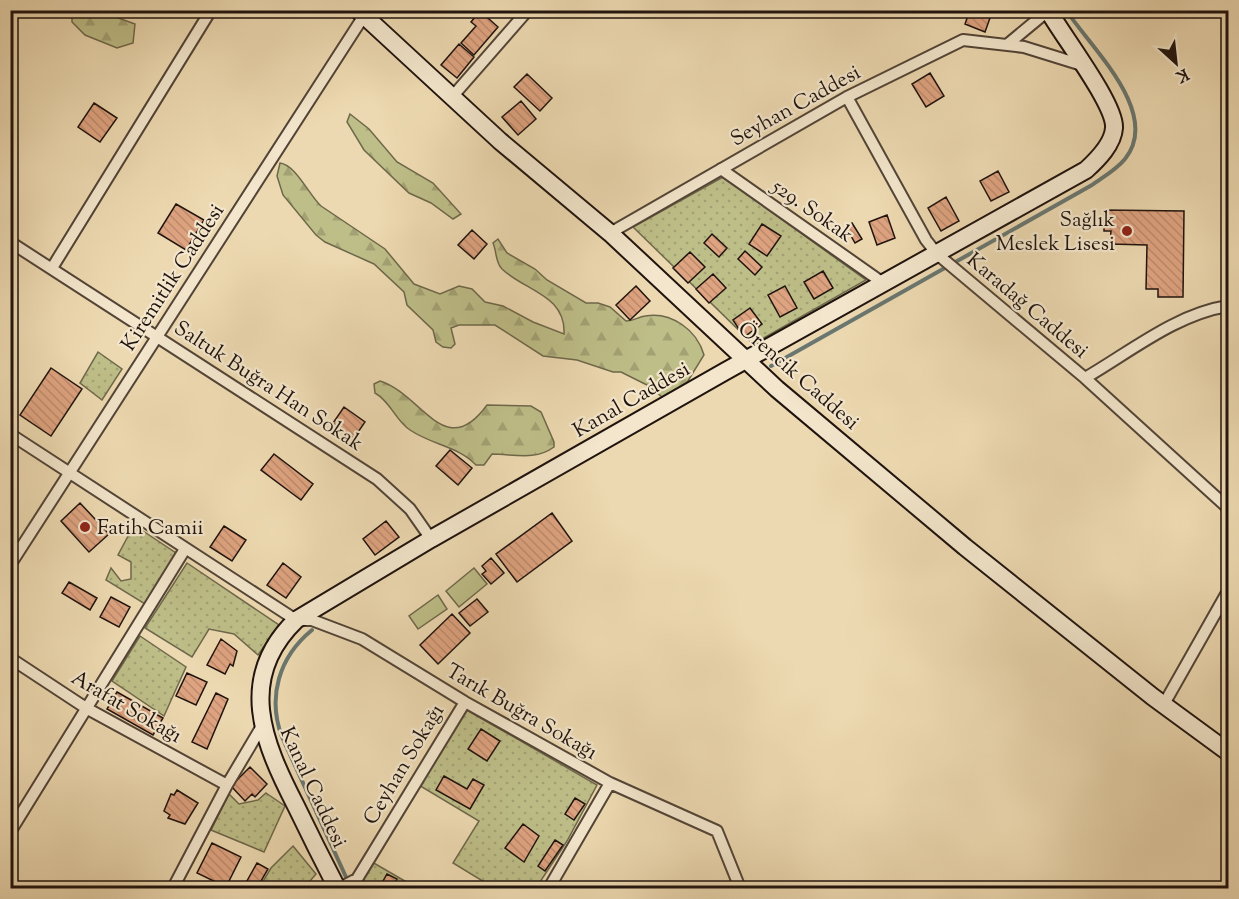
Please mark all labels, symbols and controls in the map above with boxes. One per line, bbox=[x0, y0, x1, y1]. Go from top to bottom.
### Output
north arrow bbox=[1146, 33, 1206, 93]
street label: Seyhan Caddesi bbox=[725, 59, 866, 155]
text: K bbox=[1171, 61, 1192, 87]
street label: 529. Sokak bbox=[764, 172, 859, 251]
street label: Kiremitlik Caddesi bbox=[115, 199, 233, 358]
place label: Sağlık Meslek Lisesi bbox=[996, 206, 1116, 260]
marker: Sağlık Meslek Lisesi bbox=[1120, 224, 1134, 238]
street label: Karadağ Caddesi bbox=[959, 246, 1094, 367]
street label: Saltuk Buğra Han Sokak bbox=[167, 314, 369, 460]
street label: Örencik Caddesi bbox=[730, 315, 865, 438]
street label: Kanal Caddesi bbox=[568, 355, 696, 446]
place label: Fatih Camii bbox=[97, 514, 203, 544]
marker: Fatih Camii bbox=[78, 520, 92, 534]
street label: Tarık Buğra Sokağı bbox=[440, 657, 602, 768]
street label: Arafat Sokağı bbox=[65, 664, 187, 752]
street label: Ceyhan Sokağı bbox=[357, 699, 453, 831]
street label: Kanal Caddesi bbox=[271, 722, 353, 853]

